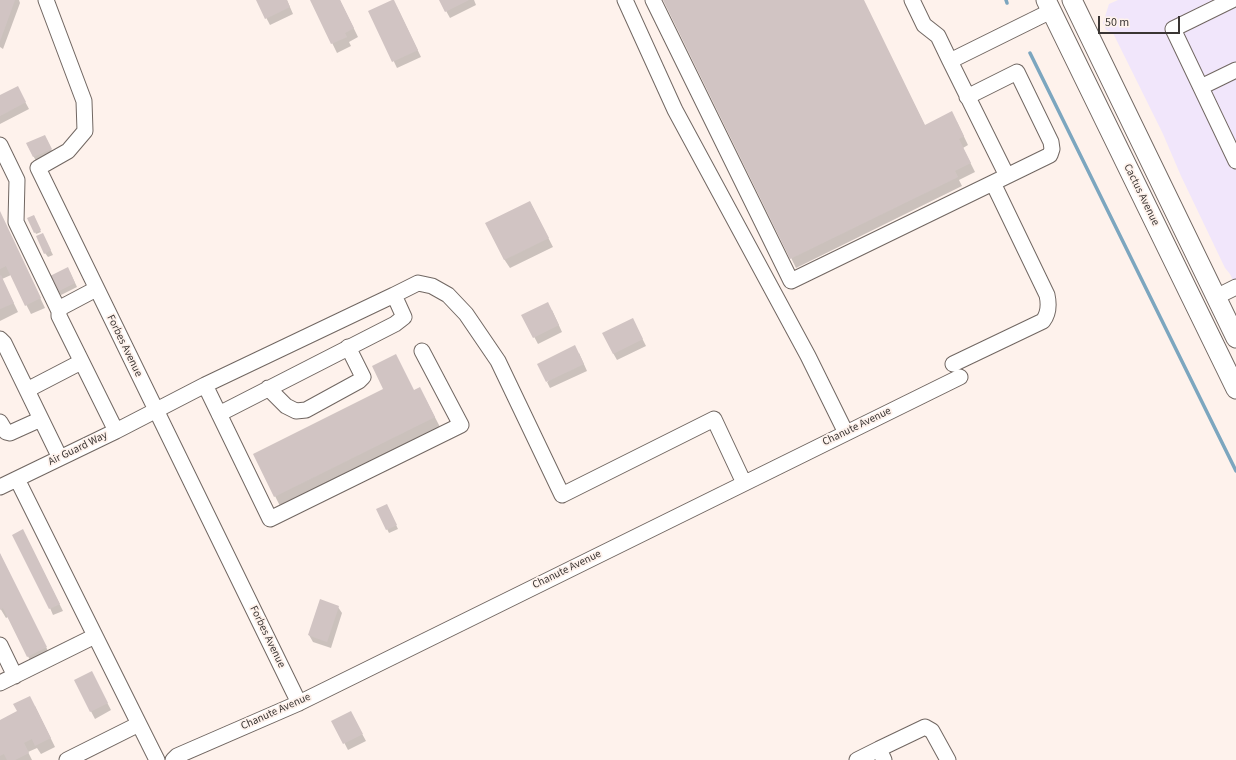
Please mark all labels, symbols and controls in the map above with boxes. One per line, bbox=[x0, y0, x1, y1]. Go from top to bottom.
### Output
scale bar bbox=[1100, 8, 1182, 34]
text: 50 m bbox=[1105, 14, 1129, 31]
street label: Cactus Avenue bbox=[1120, 162, 1162, 228]
street label: Forbes Avenue bbox=[103, 313, 145, 379]
street label: Chanute Avenue bbox=[820, 405, 894, 449]
street label: Air Guard Way bbox=[46, 429, 110, 469]
street label: Chanute Avenue bbox=[530, 548, 604, 592]
street label: Forbes Avenue bbox=[246, 604, 288, 670]
street label: Chanute Avenue bbox=[239, 691, 313, 733]

